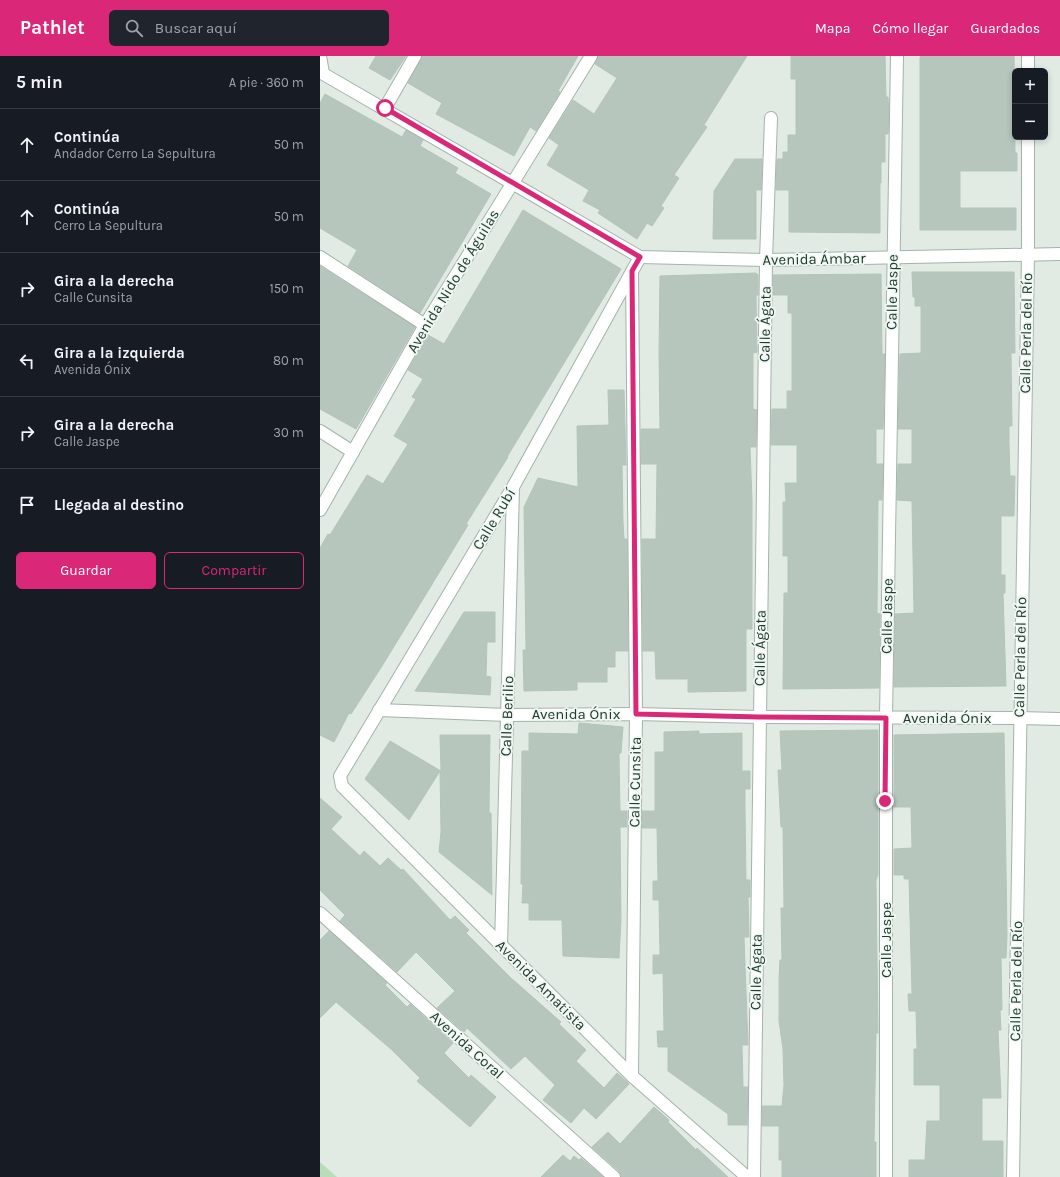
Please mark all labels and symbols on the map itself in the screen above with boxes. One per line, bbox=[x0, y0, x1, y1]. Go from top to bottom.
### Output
route start bbox=[376, 99, 394, 117]
street label: Avenida Nido de Águilas bbox=[403, 206, 503, 356]
street label: Avenida Ámbar bbox=[762, 249, 866, 269]
street label: Calle Jaspe bbox=[882, 254, 902, 330]
street label: Calle Perla del Río bbox=[1016, 272, 1036, 394]
street label: Calle Ágata bbox=[755, 286, 775, 362]
street label: Calle Rubí bbox=[469, 484, 520, 553]
street label: Calle Jaspe bbox=[877, 578, 897, 654]
street label: Calle Perla del Río bbox=[1010, 596, 1030, 718]
street label: Calle Ágata bbox=[750, 610, 770, 686]
street label: Calle Berilio bbox=[497, 675, 517, 757]
street label: Avenida Ónix bbox=[532, 705, 621, 723]
street label: Avenida Ónix bbox=[903, 709, 992, 727]
street label: Calle Cunsita bbox=[625, 736, 645, 828]
route end bbox=[876, 792, 894, 810]
street label: Calle Jaspe bbox=[877, 902, 895, 978]
street label: Calle Perla del Río bbox=[1006, 920, 1026, 1042]
street label: Calle Ágata bbox=[746, 934, 766, 1010]
street label: Avenida Amatista bbox=[492, 936, 590, 1034]
street label: Avenida Coral bbox=[426, 1007, 508, 1083]

